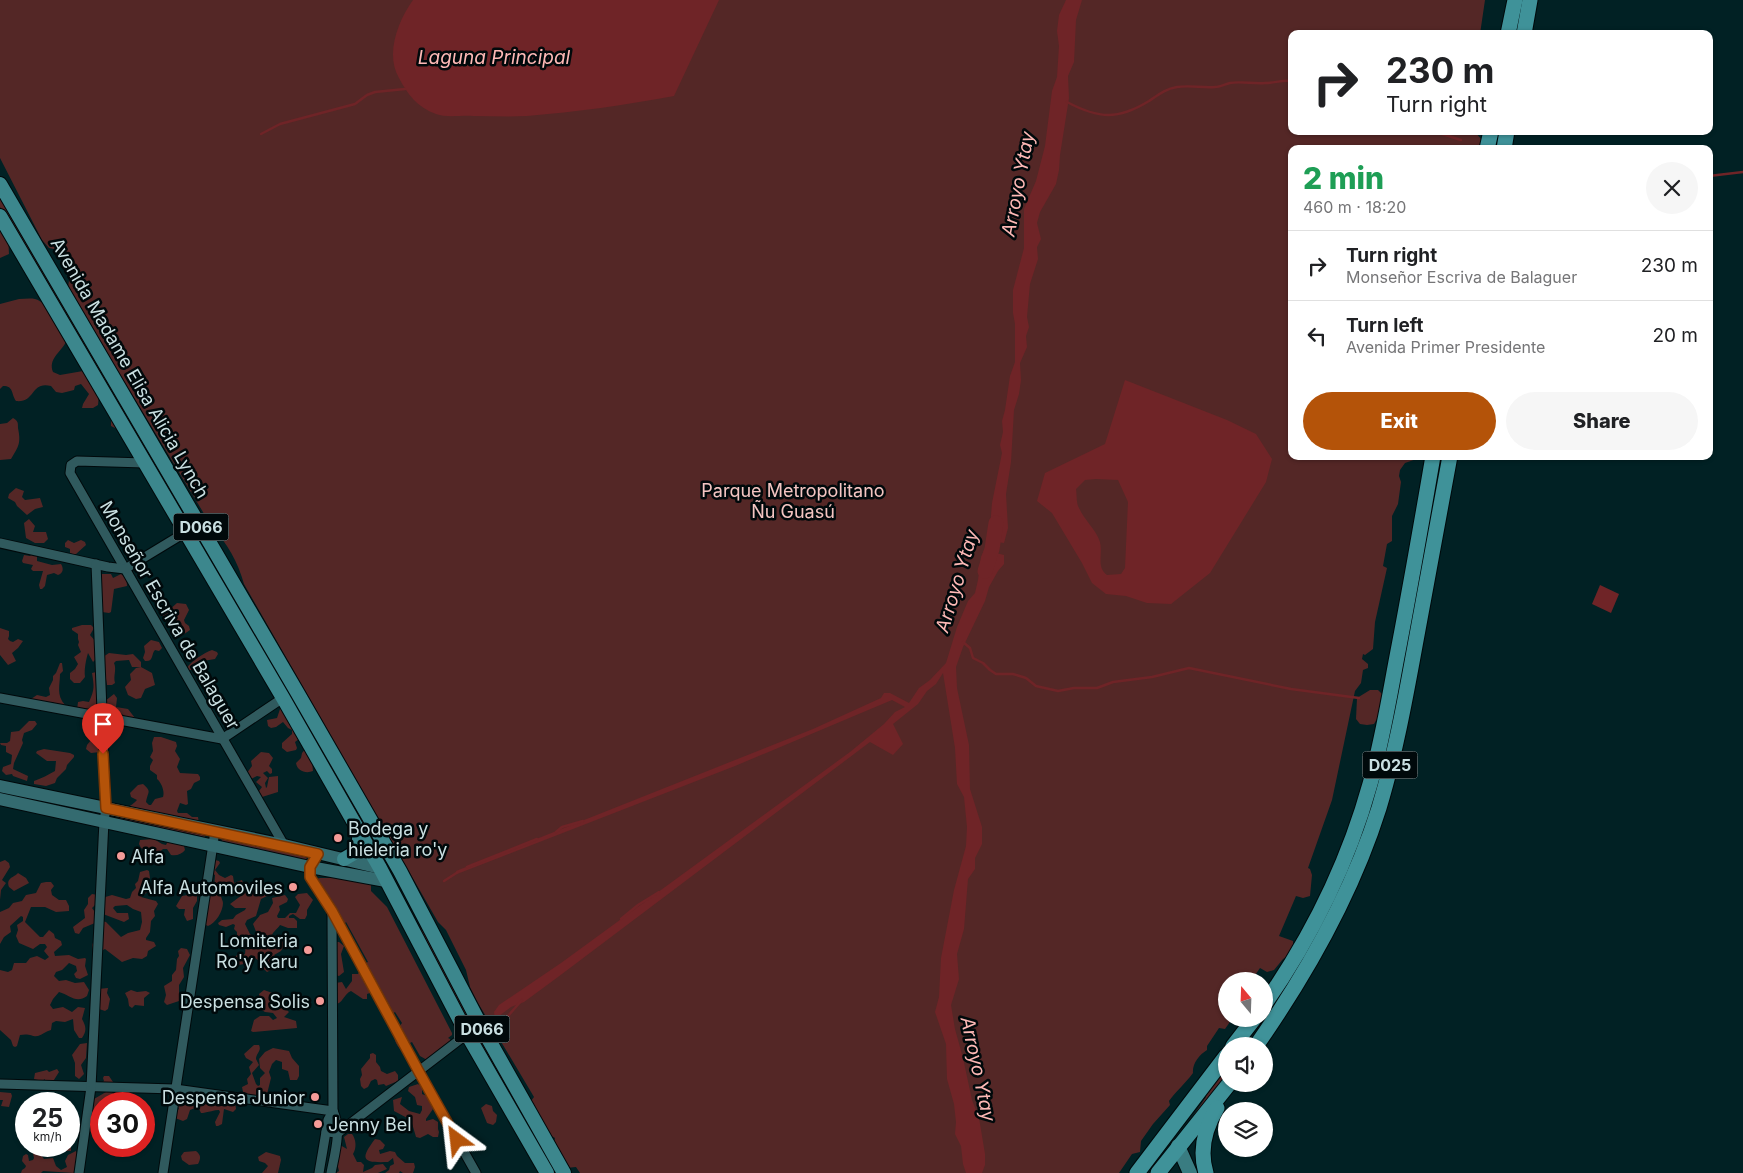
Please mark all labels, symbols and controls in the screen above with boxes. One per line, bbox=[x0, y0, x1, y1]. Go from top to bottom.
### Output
water label: Laguna Principal bbox=[418, 46, 571, 69]
text: 230 m bbox=[1386, 49, 1494, 91]
icon: right bbox=[1303, 50, 1368, 115]
text: Turn right bbox=[1386, 91, 1487, 117]
water label: Arroyo Ytay bbox=[996, 128, 1040, 239]
text: 2 min bbox=[1303, 160, 1384, 196]
button: close bbox=[1646, 162, 1698, 214]
text: 460 m · 18:20 bbox=[1303, 197, 1406, 217]
street label: Avenida Madame Elisa Alicia Lynch bbox=[47, 234, 213, 502]
text: Turn right bbox=[1346, 244, 1437, 267]
icon: right bbox=[1303, 252, 1331, 280]
text: 230 m bbox=[1641, 254, 1698, 277]
text: Monseñor Escriva de Balaguer bbox=[1346, 267, 1577, 287]
text: Turn left bbox=[1346, 314, 1424, 337]
icon: left bbox=[1303, 322, 1331, 350]
text: 20 m bbox=[1652, 324, 1698, 347]
text: Avenida Primer Presidente bbox=[1346, 337, 1545, 357]
button: Exit bbox=[1303, 392, 1496, 450]
button: Share bbox=[1506, 392, 1698, 450]
park label: Parque Metropolitano Ñu Guasú bbox=[701, 480, 885, 522]
street label: Monseñor Escriva de Balaguer bbox=[96, 497, 244, 733]
road number: D066 bbox=[174, 514, 228, 540]
water label: Arroyo Ytay bbox=[930, 525, 984, 636]
pin bbox=[82, 703, 124, 754]
icon: arrive bbox=[89, 710, 117, 738]
road number: D025 bbox=[1362, 752, 1418, 778]
place label: Bodega y hieleria ro'y bbox=[348, 818, 447, 860]
marker: Bodega y hieleria ro'y bbox=[332, 832, 344, 844]
place label: Alfa bbox=[131, 846, 164, 867]
marker: Alfa bbox=[115, 850, 127, 862]
place label: Alfa Automoviles bbox=[140, 877, 283, 898]
marker: Alfa Automoviles bbox=[287, 881, 299, 893]
place label: Lomiteria Ro'y Karu bbox=[216, 930, 298, 972]
marker: Lomiteria Ro'y Karu bbox=[302, 944, 314, 956]
north arrow bbox=[1218, 972, 1272, 1028]
map controls bbox=[1218, 972, 1273, 1157]
place label: Despensa Solis bbox=[180, 991, 310, 1012]
marker: Despensa Solis bbox=[314, 995, 326, 1007]
water label: Arroyo Ytay bbox=[955, 1014, 1001, 1125]
road number: D066 bbox=[454, 1016, 510, 1042]
button: sound bbox=[1218, 1037, 1273, 1092]
place label: Despensa Junior bbox=[162, 1087, 305, 1108]
marker: Despensa Junior bbox=[309, 1091, 321, 1103]
speed limit sign: 30 bbox=[90, 1092, 155, 1157]
button: layers bbox=[1218, 1102, 1273, 1157]
text: 25 bbox=[32, 1103, 63, 1133]
position arrow bbox=[430, 1113, 482, 1165]
place label: Jenny Bel bbox=[328, 1114, 412, 1135]
marker: Jenny Bel bbox=[312, 1118, 324, 1130]
text: km/h bbox=[33, 1129, 62, 1144]

